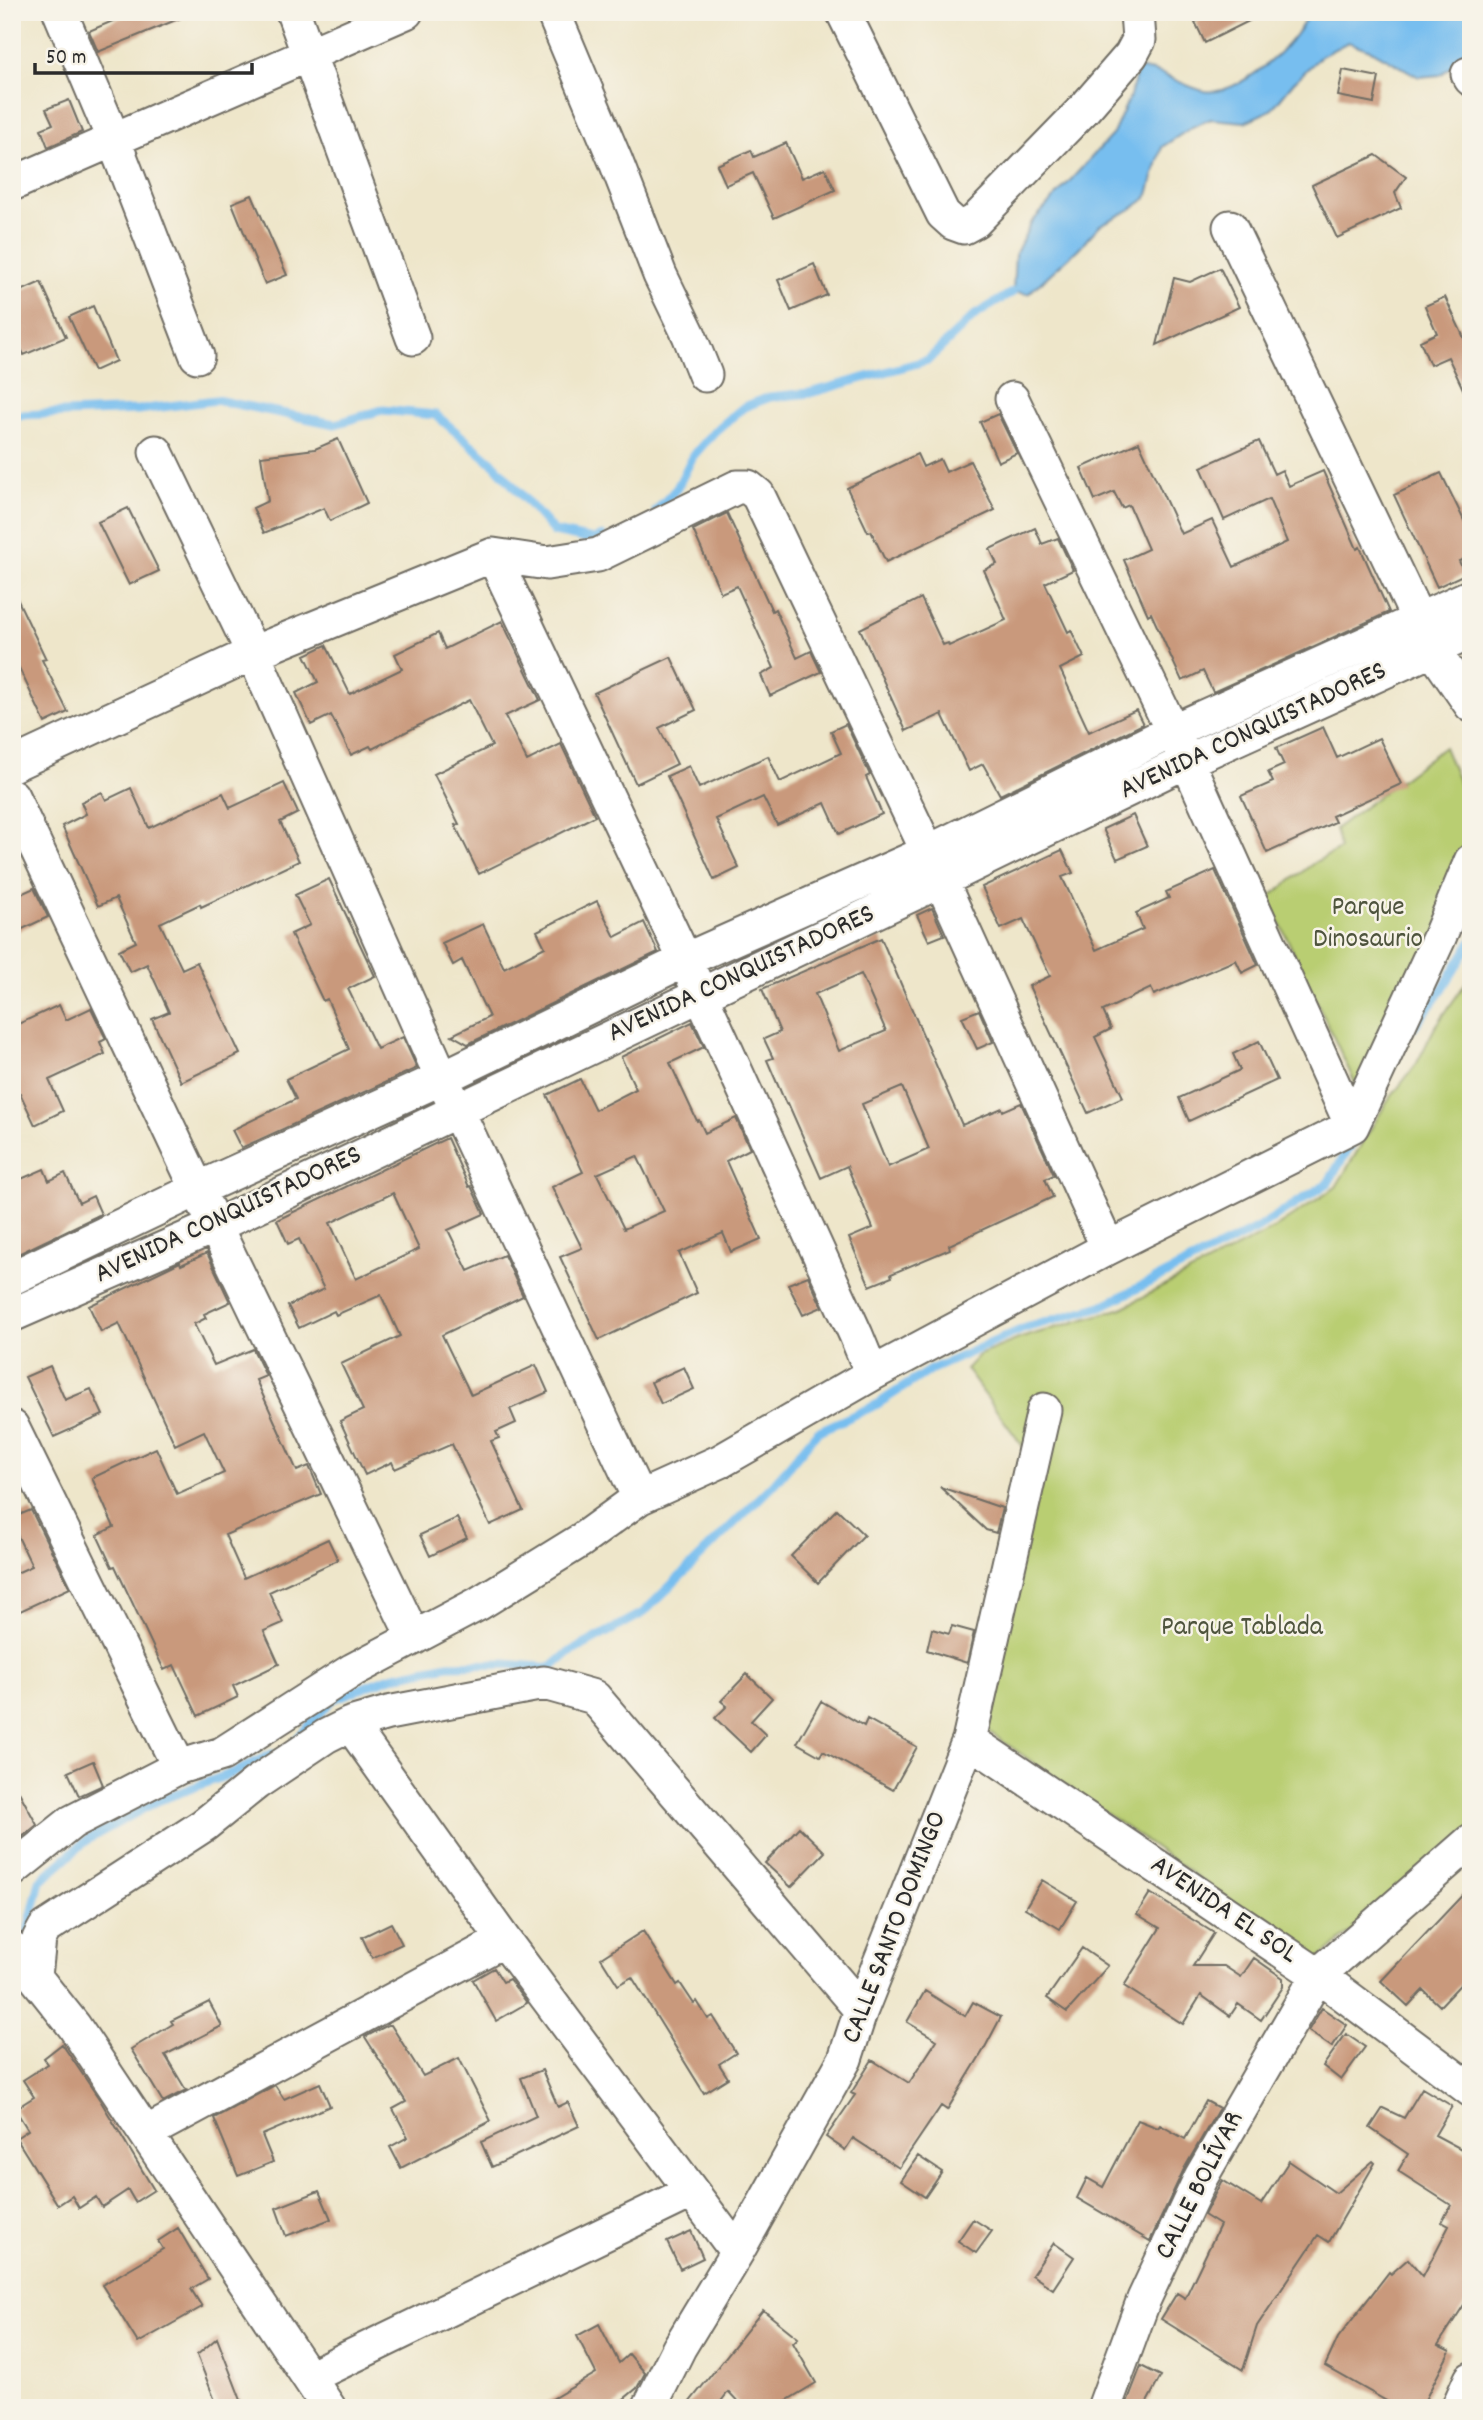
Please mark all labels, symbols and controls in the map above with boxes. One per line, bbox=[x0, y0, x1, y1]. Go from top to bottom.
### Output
scale bar bbox=[35, 32, 252, 76]
text: 50 m bbox=[46, 44, 86, 74]
street label: AVENIDA CONQUISTADORES bbox=[1114, 653, 1394, 811]
park label: Parque Dinosaurio bbox=[1313, 889, 1423, 961]
street label: AVENIDA CONQUISTADORES bbox=[602, 896, 882, 1054]
street label: AVENIDA CONQUISTADORES bbox=[89, 1137, 369, 1295]
park label: Parque Tablada bbox=[1161, 1609, 1324, 1649]
street label: CALLE SANTO DOMINGO bbox=[833, 1806, 959, 2050]
street label: AVENIDA EL SOL bbox=[1141, 1847, 1305, 1975]
street label: CALLE BOLÍVAR bbox=[1146, 2105, 1256, 2267]

